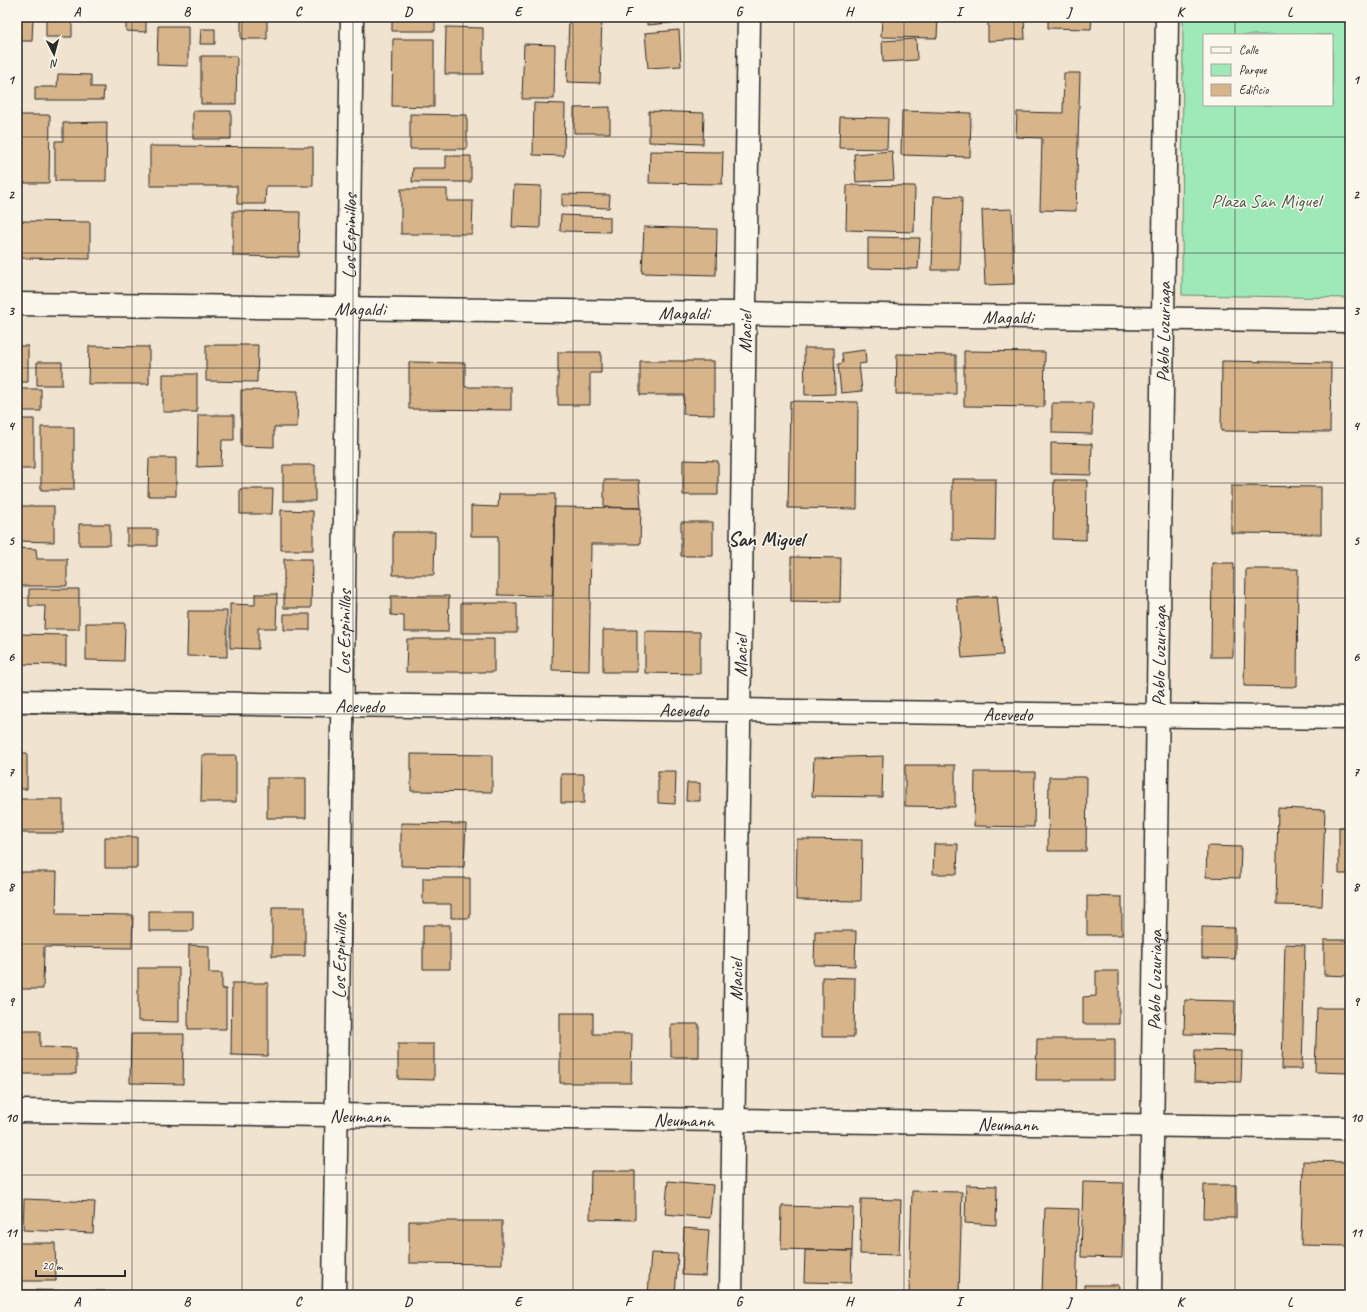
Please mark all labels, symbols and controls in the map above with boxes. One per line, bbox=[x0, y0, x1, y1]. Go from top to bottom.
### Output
text: A bbox=[74, 4, 82, 20]
text: B bbox=[184, 4, 192, 20]
text: C bbox=[295, 4, 303, 20]
text: D bbox=[404, 4, 413, 20]
text: E bbox=[515, 4, 524, 20]
text: F bbox=[625, 4, 634, 20]
text: G bbox=[736, 4, 744, 20]
text: H bbox=[845, 4, 855, 20]
text: I bbox=[956, 4, 965, 20]
text: J bbox=[1066, 4, 1073, 20]
text: K bbox=[1177, 4, 1187, 20]
text: L bbox=[1287, 4, 1294, 20]
north arrow bbox=[34, 34, 74, 74]
legend bbox=[1203, 34, 1333, 106]
text: Calle bbox=[1239, 42, 1259, 58]
text: N bbox=[49, 57, 59, 71]
text: Parque bbox=[1239, 62, 1268, 78]
text: 1 bbox=[8, 72, 16, 88]
text: 1 bbox=[1353, 72, 1361, 88]
text: Edificio bbox=[1239, 82, 1269, 98]
text: 2 bbox=[8, 187, 15, 203]
text: 2 bbox=[1353, 187, 1360, 203]
park label: Plaza San Miguel bbox=[1211, 189, 1324, 213]
street label: Los Espinillos bbox=[337, 191, 363, 279]
street label: Pablo Luzuriaga bbox=[1151, 280, 1176, 383]
street label: Magaldi bbox=[334, 297, 388, 322]
street label: Magaldi bbox=[658, 301, 712, 326]
text: 3 bbox=[8, 303, 15, 319]
text: 3 bbox=[1353, 303, 1360, 319]
street label: Magaldi bbox=[982, 305, 1036, 330]
street label: Maciel bbox=[733, 307, 758, 353]
text: 4 bbox=[8, 418, 16, 434]
text: 4 bbox=[1353, 418, 1361, 434]
district label: San Miguel bbox=[728, 527, 807, 552]
text: 5 bbox=[8, 533, 15, 549]
text: 5 bbox=[1353, 533, 1360, 549]
street label: Los Espinillos bbox=[332, 587, 357, 675]
street label: Pablo Luzuriaga bbox=[1147, 604, 1172, 707]
street label: Maciel bbox=[729, 631, 753, 677]
text: 6 bbox=[8, 649, 15, 665]
text: 6 bbox=[1353, 649, 1360, 665]
street label: Acevedo bbox=[335, 694, 386, 719]
street label: Acevedo bbox=[659, 698, 710, 723]
street label: Acevedo bbox=[983, 702, 1034, 727]
text: 7 bbox=[8, 764, 15, 780]
text: 7 bbox=[1353, 764, 1360, 780]
text: 8 bbox=[8, 879, 16, 895]
text: 8 bbox=[1353, 879, 1361, 895]
street label: Los Espinillos bbox=[327, 911, 352, 999]
street label: Pablo Luzuriaga bbox=[1143, 928, 1168, 1031]
street label: Maciel bbox=[724, 955, 749, 1001]
text: 9 bbox=[8, 994, 15, 1010]
text: 9 bbox=[1353, 994, 1360, 1010]
street label: Neumann bbox=[330, 1104, 392, 1129]
street label: Neumann bbox=[654, 1108, 716, 1133]
text: 10 bbox=[5, 1110, 18, 1126]
text: 10 bbox=[1350, 1110, 1363, 1126]
street label: Neumann bbox=[978, 1112, 1040, 1137]
text: 11 bbox=[5, 1225, 19, 1241]
text: 11 bbox=[1350, 1225, 1364, 1241]
scale bar bbox=[36, 1252, 125, 1278]
text: 20 m bbox=[42, 1258, 64, 1274]
text: A bbox=[74, 1294, 82, 1310]
text: B bbox=[184, 1294, 192, 1310]
text: C bbox=[295, 1294, 303, 1310]
text: D bbox=[404, 1294, 413, 1310]
text: E bbox=[515, 1294, 524, 1310]
text: F bbox=[625, 1294, 634, 1310]
text: G bbox=[736, 1294, 744, 1310]
text: H bbox=[845, 1294, 855, 1310]
text: I bbox=[956, 1294, 965, 1310]
text: J bbox=[1066, 1294, 1073, 1310]
text: K bbox=[1177, 1294, 1187, 1310]
text: L bbox=[1287, 1294, 1294, 1310]

